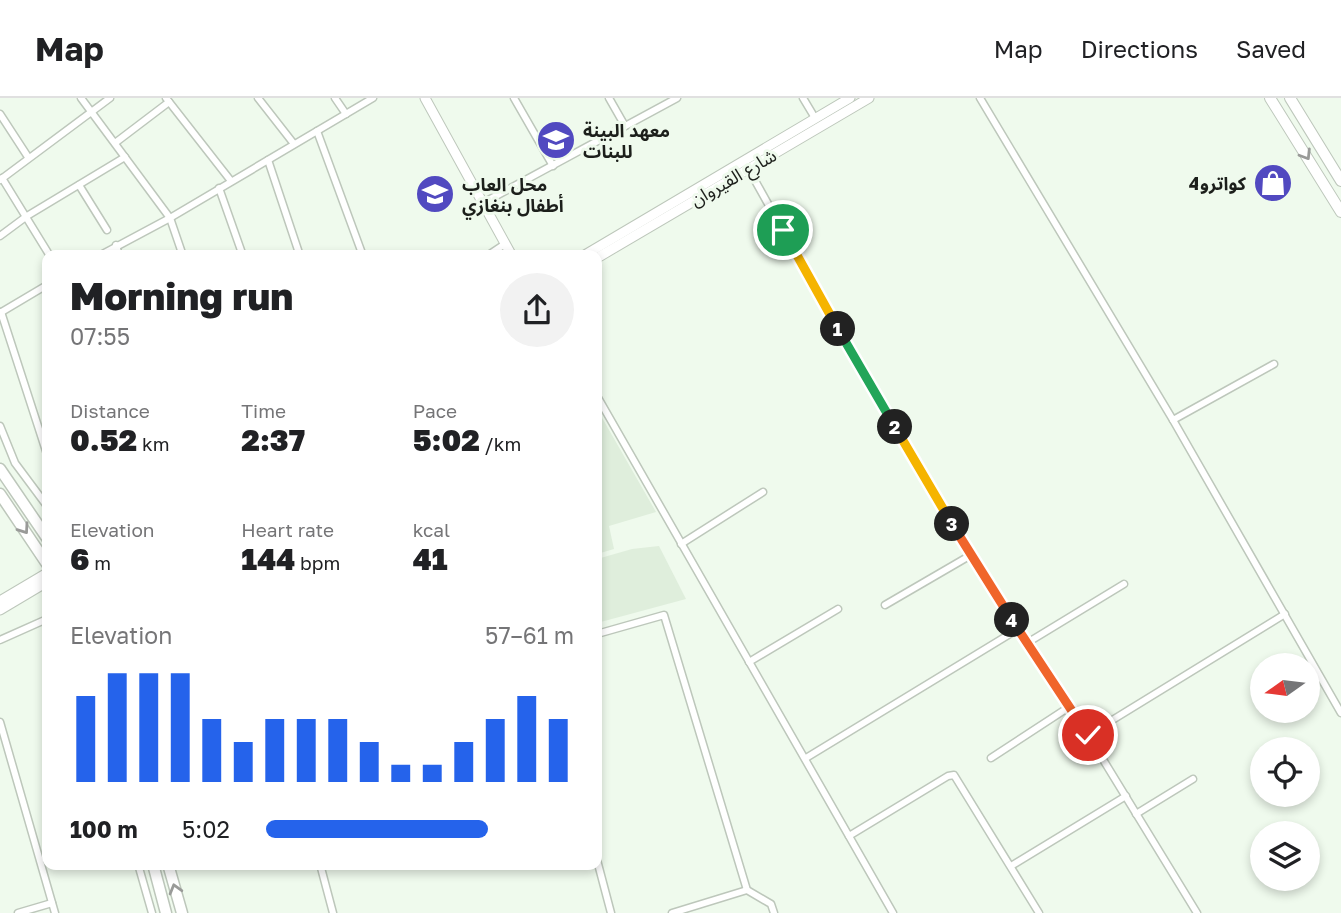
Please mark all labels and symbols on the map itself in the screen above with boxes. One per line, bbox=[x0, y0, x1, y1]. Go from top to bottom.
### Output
school or university icon: معهد البينة للبنات bbox=[535, 119, 577, 161]
place label: معهد البينة للبنات bbox=[583, 119, 670, 162]
street label: شارع القيروان bbox=[686, 143, 782, 214]
one-way arrow bbox=[1298, 147, 1311, 160]
shop icon: كواترو4 bbox=[1252, 162, 1294, 204]
place label: كواترو4 bbox=[1189, 172, 1247, 195]
school or university icon: محل العاب أطفال بنغازي bbox=[414, 173, 456, 215]
place label: محل العاب أطفال بنغازي bbox=[462, 173, 564, 220]
pin bbox=[753, 200, 813, 260]
pin: 1 bbox=[820, 312, 856, 346]
pin: 2 bbox=[878, 410, 912, 444]
pin: 3 bbox=[934, 506, 970, 542]
one-way arrow bbox=[16, 521, 28, 534]
pin: 4 bbox=[995, 602, 1030, 638]
north arrow bbox=[1250, 653, 1320, 723]
pin bbox=[1058, 705, 1118, 765]
one-way arrow bbox=[169, 883, 183, 895]

